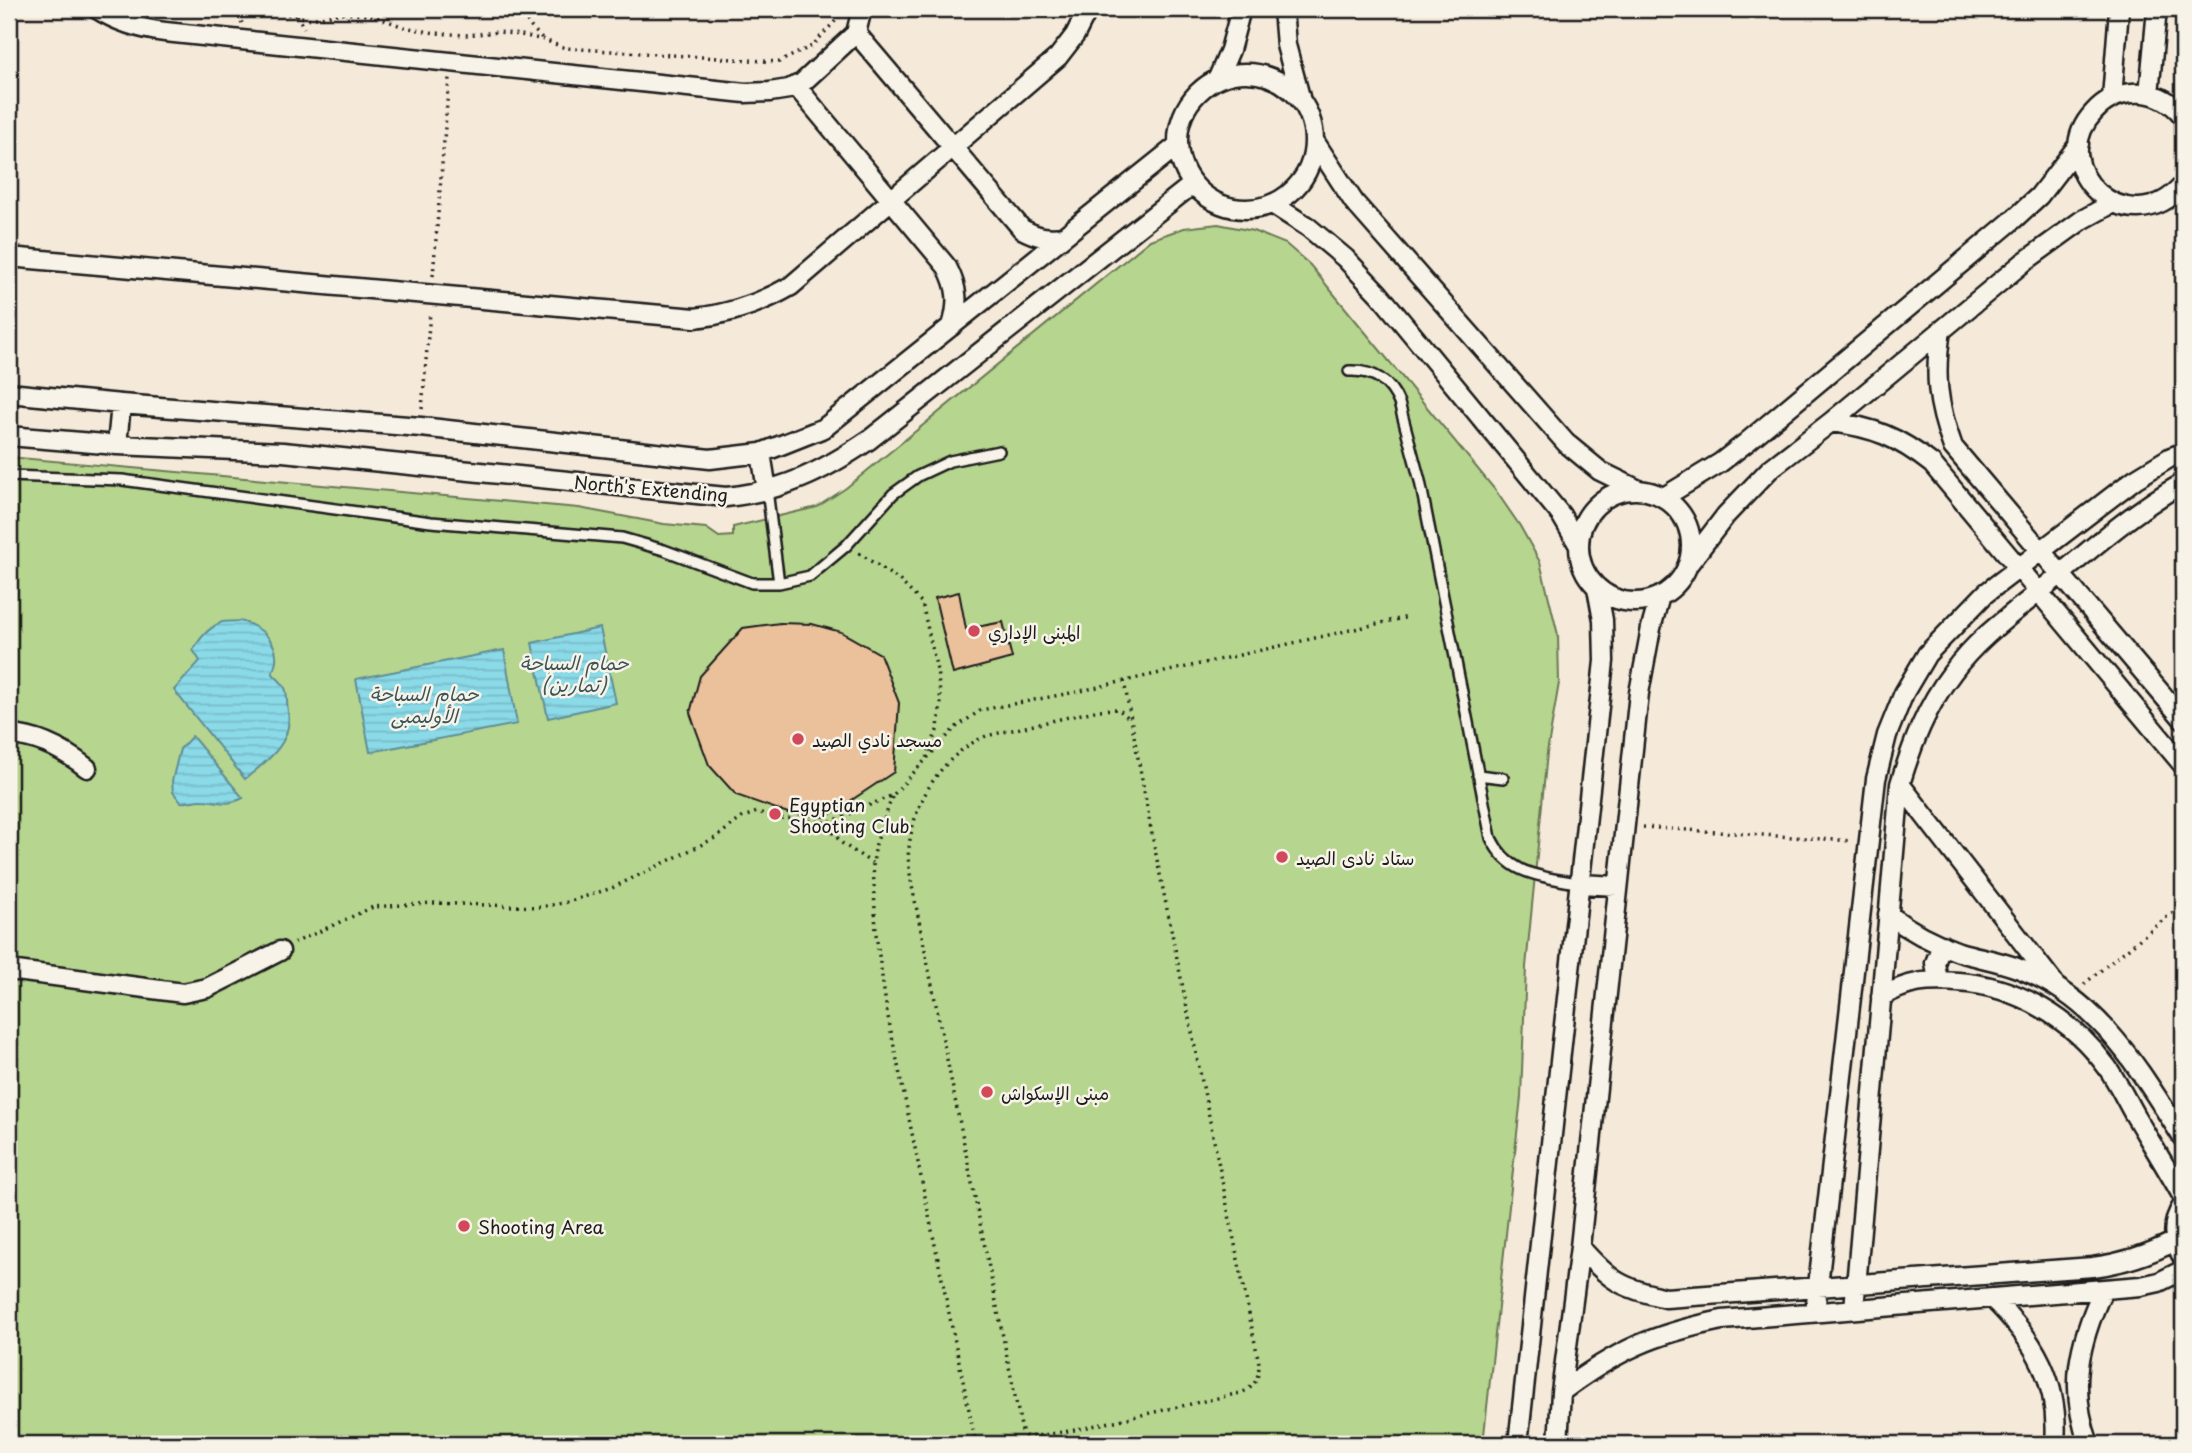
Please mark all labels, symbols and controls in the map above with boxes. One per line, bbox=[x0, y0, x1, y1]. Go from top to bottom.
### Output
street label: North's Extending bbox=[573, 468, 729, 508]
place label: المبنى الإداري bbox=[988, 618, 1080, 646]
marker: المبنى الإداري bbox=[966, 623, 982, 639]
water label: حمام السباحة (تمارين) bbox=[520, 648, 630, 698]
water label: حمام السباحة الأوليمبى bbox=[370, 679, 480, 729]
place label: مسجد نادي الصيد bbox=[812, 726, 942, 754]
marker: مسجد نادي الصيد bbox=[790, 731, 806, 747]
place label: Egyptian Shooting Club bbox=[789, 791, 910, 839]
marker: Egyptian Shooting Club bbox=[767, 806, 783, 822]
place label: ستاد نادى الصيد bbox=[1296, 844, 1414, 871]
marker: ستاد نادى الصيد bbox=[1274, 849, 1290, 865]
place label: مبنى الإسكواش bbox=[1001, 1079, 1109, 1106]
marker: مبنى الإسكواش bbox=[979, 1084, 995, 1100]
place label: Shooting Area bbox=[478, 1213, 605, 1240]
marker: Shooting Area bbox=[456, 1218, 472, 1234]

